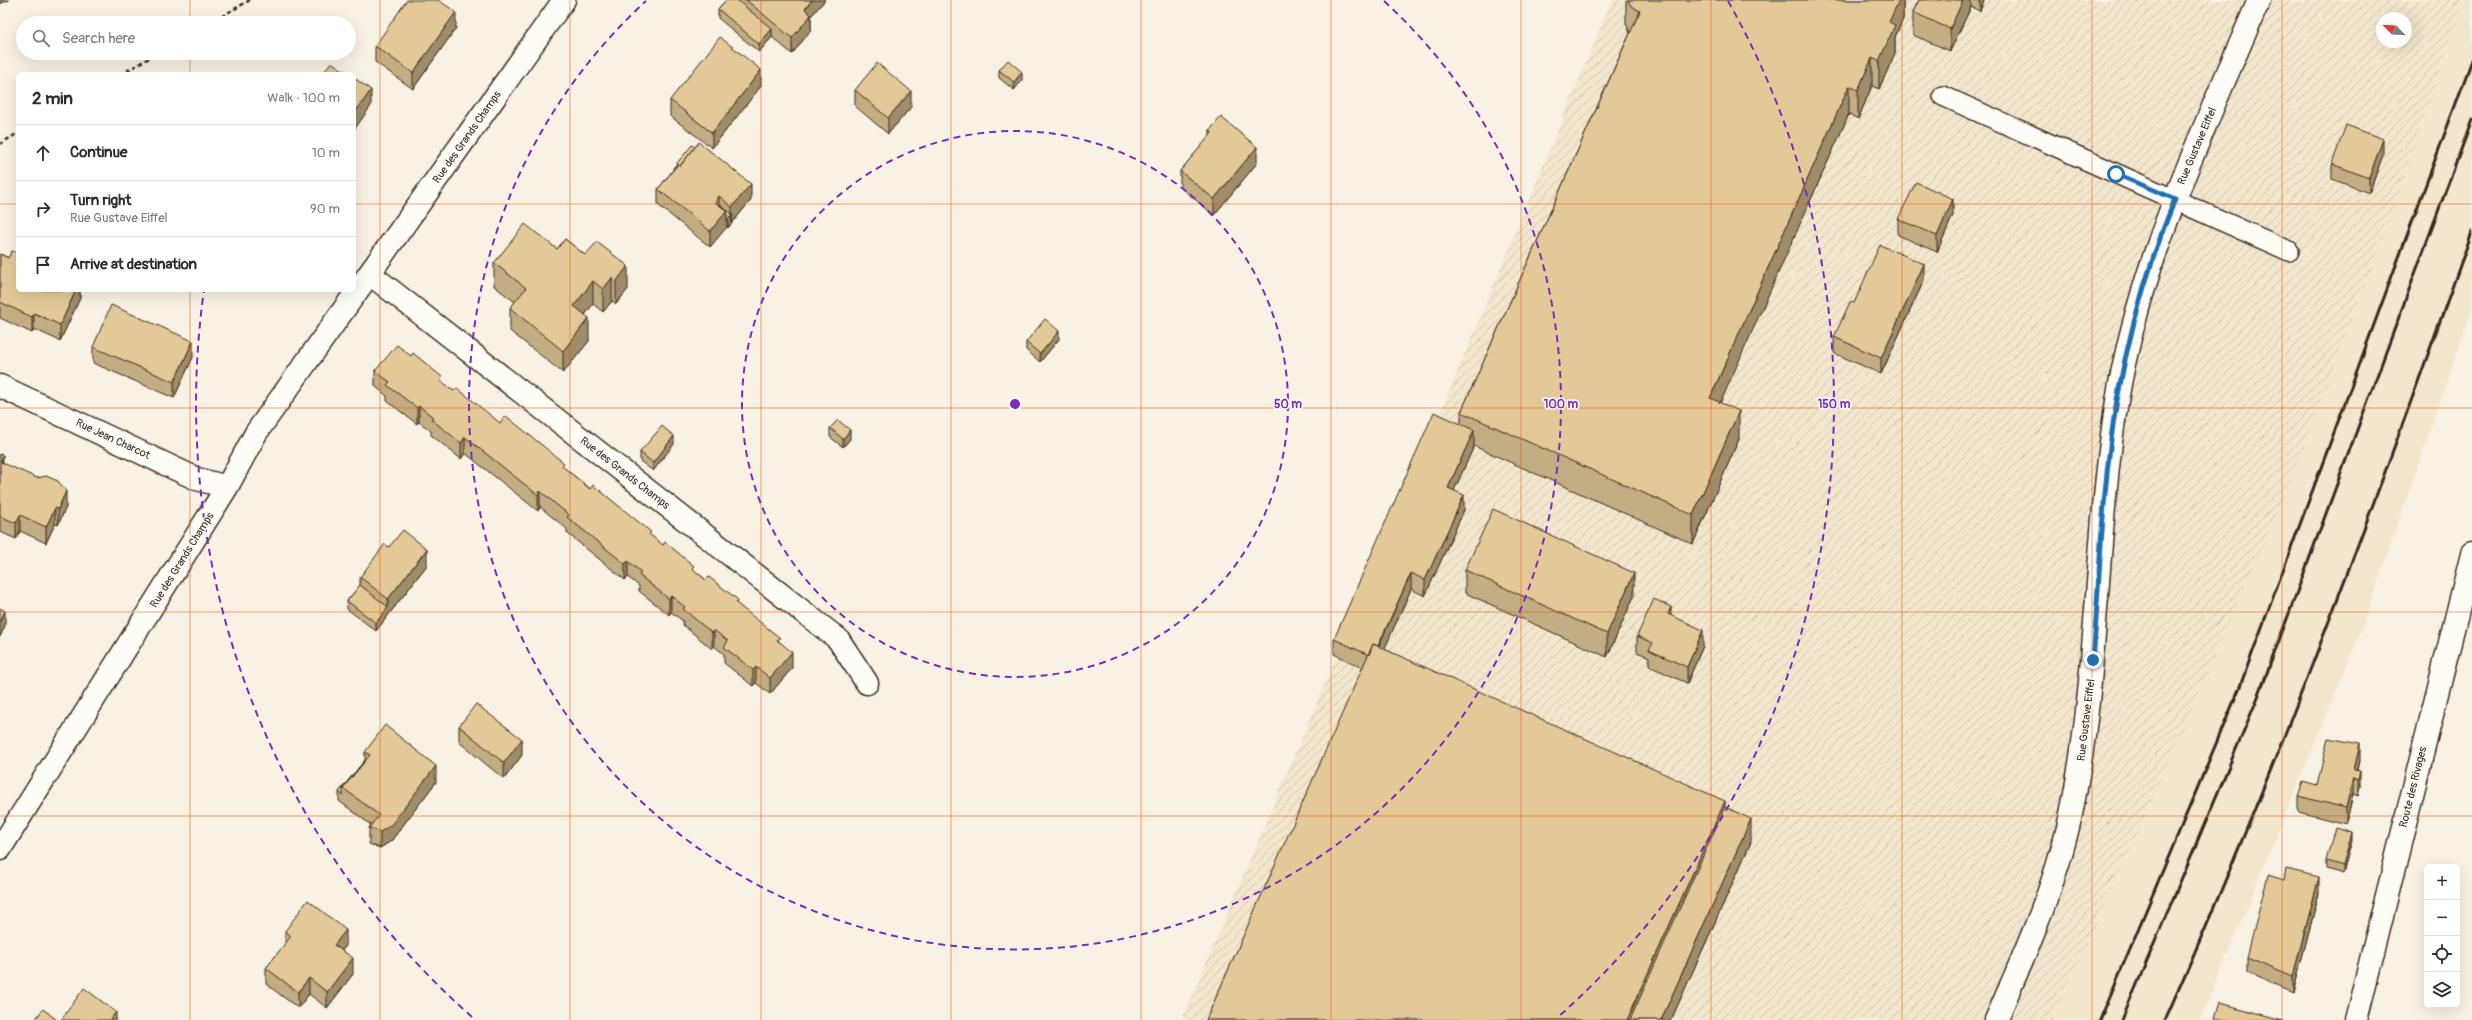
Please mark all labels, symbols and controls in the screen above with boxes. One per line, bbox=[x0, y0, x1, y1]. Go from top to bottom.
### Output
north arrow bbox=[2376, 12, 2412, 48]
search box bbox=[16, 16, 356, 60]
icon: search bbox=[30, 27, 52, 49]
text: Search here bbox=[62, 29, 135, 48]
text: 2 min bbox=[32, 88, 73, 109]
street label: Rue des Grands Champs bbox=[430, 88, 504, 186]
text: Walk · 100 m bbox=[267, 90, 340, 106]
street label: Rue Gustave Eiffel bbox=[2175, 105, 2219, 187]
icon: ahead bbox=[32, 142, 54, 164]
text: Continue bbox=[70, 143, 128, 162]
text: 10 m bbox=[312, 145, 340, 161]
route start bbox=[2107, 165, 2125, 183]
text: Turn right bbox=[70, 191, 131, 210]
icon: right bbox=[32, 198, 54, 220]
text: 90 m bbox=[310, 201, 340, 217]
text: Rue Gustave Eiffel bbox=[70, 210, 168, 226]
icon: arrive bbox=[32, 254, 54, 276]
text: Arrive at destination bbox=[70, 255, 197, 274]
centre of rings bbox=[1008, 397, 1022, 411]
text: 50 m bbox=[1274, 397, 1302, 412]
text: 100 m bbox=[1544, 397, 1579, 412]
text: 150 m bbox=[1818, 397, 1851, 412]
street label: Rue Jean Charcot bbox=[74, 416, 153, 462]
street label: Rue des Grands Champs bbox=[578, 434, 672, 512]
street label: Rue des Grands Champs bbox=[147, 510, 217, 610]
route end bbox=[2084, 651, 2102, 669]
street label: Rue Gustave Eiffel bbox=[2075, 678, 2097, 762]
street label: Route des Rivages bbox=[2397, 745, 2429, 829]
map controls bbox=[2424, 864, 2460, 1008]
button: + bbox=[2424, 864, 2460, 900]
button: − bbox=[2424, 900, 2460, 936]
button: locate bbox=[2424, 936, 2460, 972]
button: layers bbox=[2424, 972, 2460, 1008]

